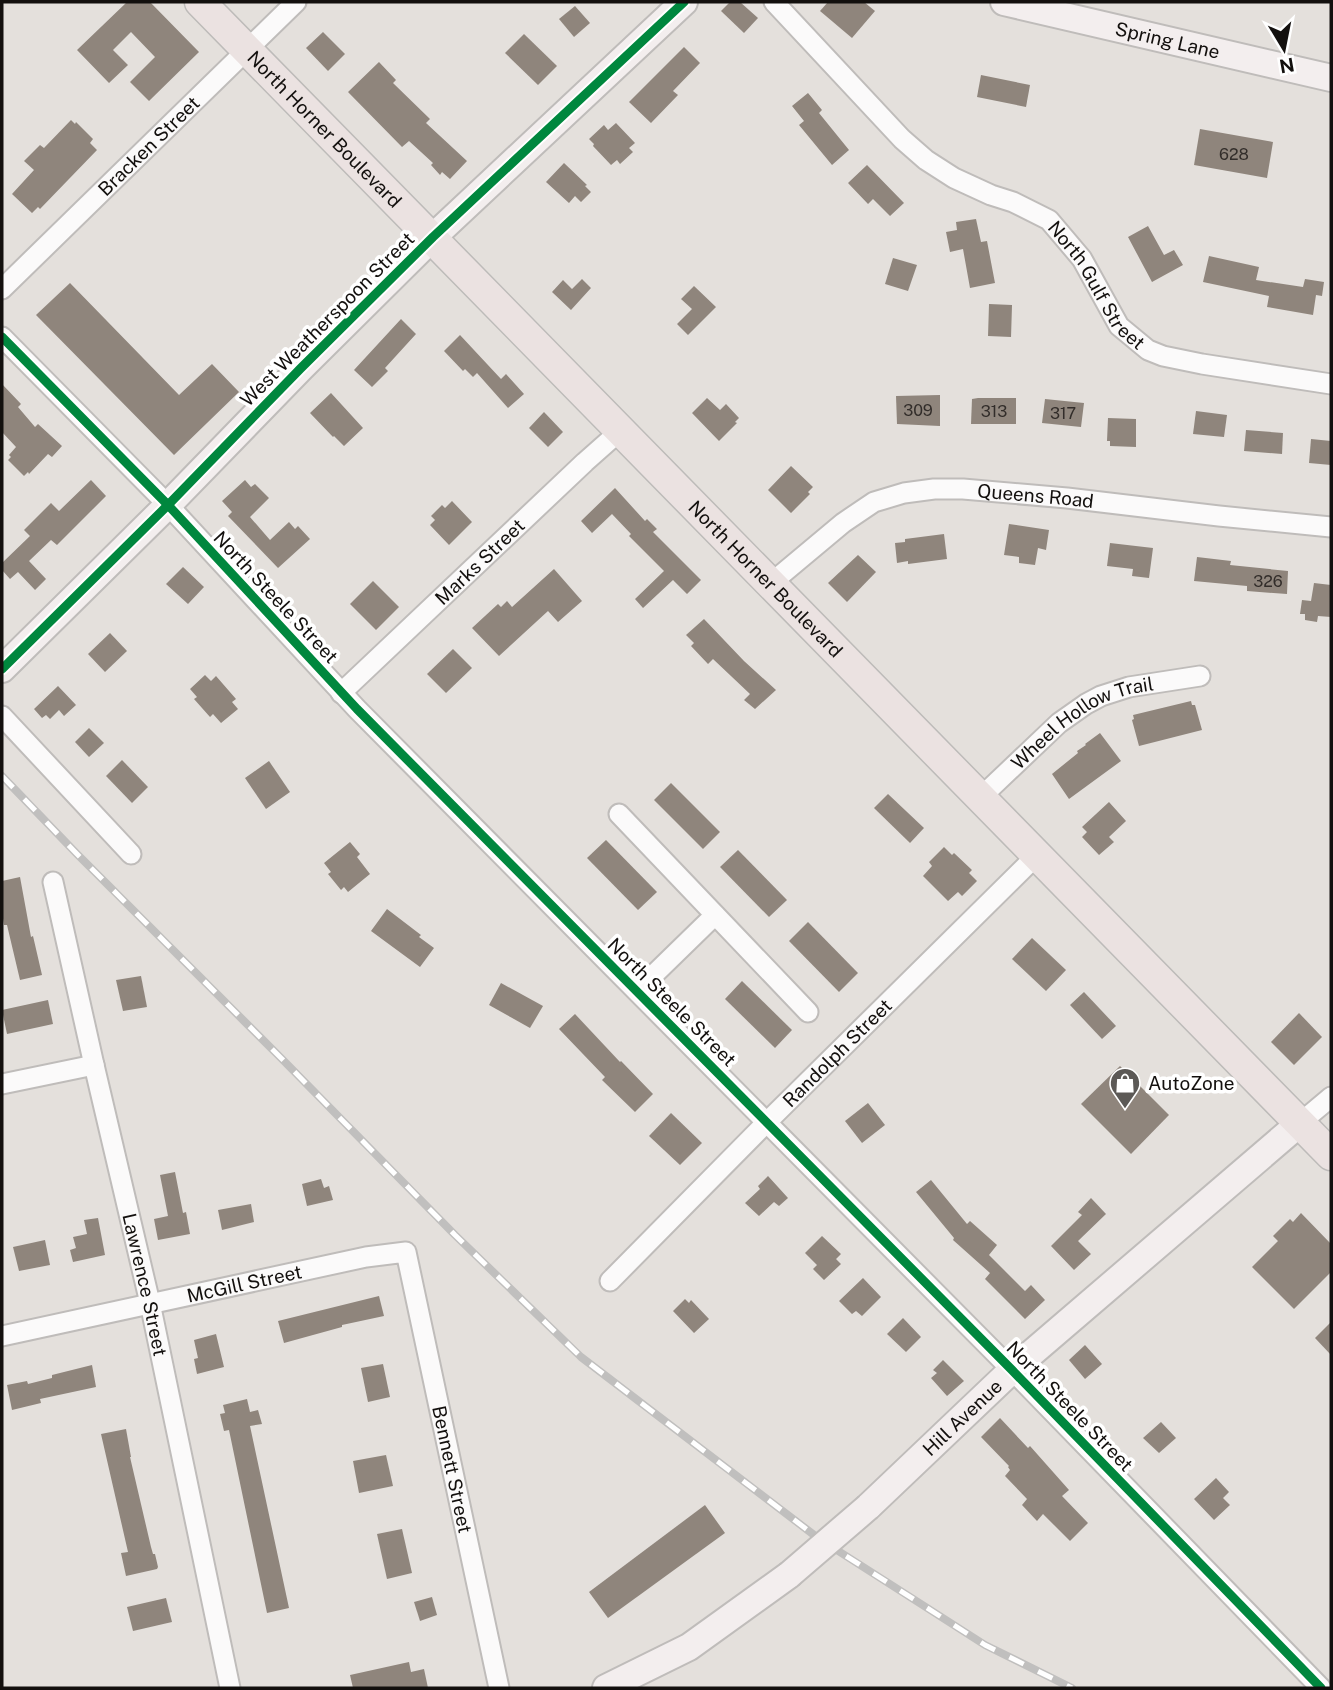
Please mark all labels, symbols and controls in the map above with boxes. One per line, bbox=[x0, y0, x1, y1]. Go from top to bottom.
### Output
north arrow bbox=[1249, 14, 1319, 84]
street label: Spring Lane bbox=[1113, 17, 1222, 63]
street label: North Horner Boulevard bbox=[243, 46, 406, 212]
text: N bbox=[1278, 54, 1296, 78]
street label: Bracken Street bbox=[94, 92, 204, 200]
house number: 628 bbox=[1219, 145, 1249, 164]
street label: North Gulf Street bbox=[1044, 216, 1149, 354]
street label: West Weatherspoon Street bbox=[235, 227, 419, 411]
house number: 309 bbox=[903, 401, 933, 420]
house number: 313 bbox=[981, 402, 1007, 421]
house number: 317 bbox=[1050, 404, 1076, 423]
street label: Queens Road bbox=[976, 479, 1095, 512]
street label: North Horner Boulevard bbox=[684, 496, 847, 662]
street label: Marks Street bbox=[430, 514, 529, 609]
street label: North Steele Street bbox=[209, 527, 343, 667]
house number: 326 bbox=[1253, 572, 1283, 591]
street label: Wheel Hollow Trail bbox=[1007, 672, 1155, 774]
street label: North Steele Street bbox=[603, 933, 741, 1071]
street label: Randolph Street bbox=[778, 994, 896, 1111]
shop icon: AutoZone bbox=[1108, 1066, 1142, 1110]
place label: AutoZone bbox=[1148, 1072, 1235, 1094]
street label: Lawrence Street bbox=[118, 1211, 172, 1358]
street label: McGill Street bbox=[185, 1260, 304, 1307]
street label: North Steele Street bbox=[1002, 1336, 1138, 1476]
street label: Hill Avenue bbox=[918, 1375, 1006, 1460]
street label: Bennett Street bbox=[428, 1404, 477, 1535]

